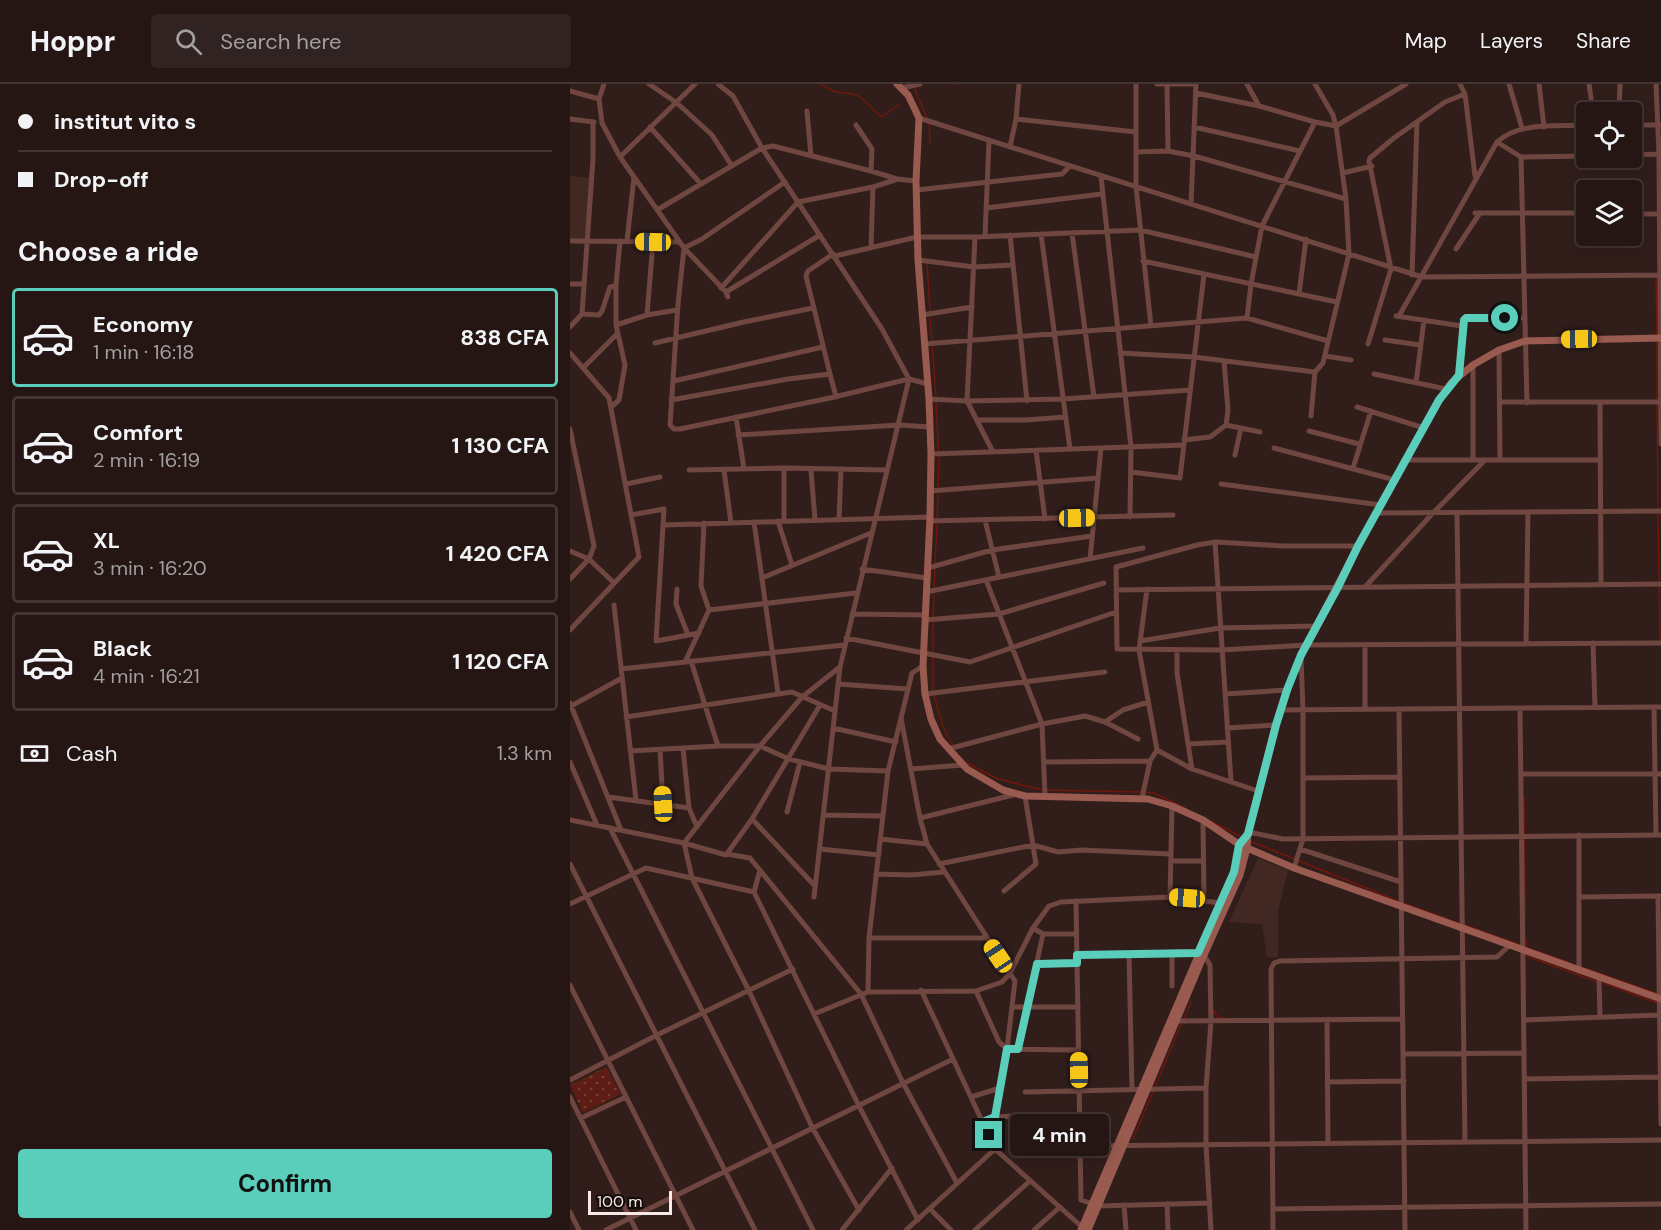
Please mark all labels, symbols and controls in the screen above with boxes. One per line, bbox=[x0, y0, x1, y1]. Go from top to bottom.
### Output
search box bbox=[151, 14, 571, 68]
text: Hoppr bbox=[30, 23, 115, 60]
icon: search bbox=[172, 25, 205, 58]
text: Search here bbox=[220, 27, 342, 56]
text: Map bbox=[1405, 27, 1447, 55]
text: Layers bbox=[1480, 27, 1543, 55]
text: Share bbox=[1576, 27, 1631, 55]
map controls bbox=[1576, 102, 1642, 246]
button: locate bbox=[1576, 102, 1642, 168]
text: institut vito s bbox=[54, 107, 196, 136]
text: Drop-off bbox=[54, 165, 149, 194]
button: layers bbox=[1576, 180, 1642, 246]
car bbox=[635, 233, 671, 251]
text: Choose a ride bbox=[18, 234, 199, 269]
route start bbox=[1491, 304, 1518, 331]
text: Economy bbox=[93, 310, 193, 339]
icon: car bbox=[21, 311, 75, 365]
text: 838 CFA bbox=[460, 323, 549, 352]
car bbox=[1561, 330, 1597, 348]
text: 1 min · 16:18 bbox=[93, 339, 195, 365]
text: Comfort bbox=[93, 418, 183, 447]
icon: car bbox=[21, 419, 75, 473]
text: 1 130 CFA bbox=[452, 431, 549, 460]
text: 2 min · 16:19 bbox=[93, 447, 200, 473]
car bbox=[1059, 509, 1095, 527]
text: XL bbox=[93, 526, 120, 555]
icon: car bbox=[21, 527, 75, 581]
text: 1 420 CFA bbox=[446, 539, 549, 568]
text: 3 min · 16:20 bbox=[93, 555, 207, 581]
text: Black bbox=[93, 634, 152, 663]
icon: car bbox=[21, 635, 75, 689]
text: 1 120 CFA bbox=[452, 647, 549, 676]
text: 4 min · 16:21 bbox=[93, 663, 200, 689]
icon: cash bbox=[18, 737, 51, 770]
text: Cash bbox=[66, 739, 117, 768]
text: 1.3 km bbox=[497, 740, 552, 766]
car bbox=[653, 786, 673, 822]
car bbox=[1168, 888, 1206, 908]
car bbox=[980, 936, 1016, 976]
car bbox=[1070, 1052, 1088, 1088]
callout: 4 min bbox=[1010, 1114, 1109, 1156]
route end bbox=[975, 1121, 1002, 1148]
text: 4 min bbox=[1032, 1122, 1087, 1148]
button: Confirm bbox=[18, 1149, 552, 1218]
scale bar bbox=[588, 1188, 672, 1216]
text: 100 m bbox=[597, 1191, 642, 1212]

